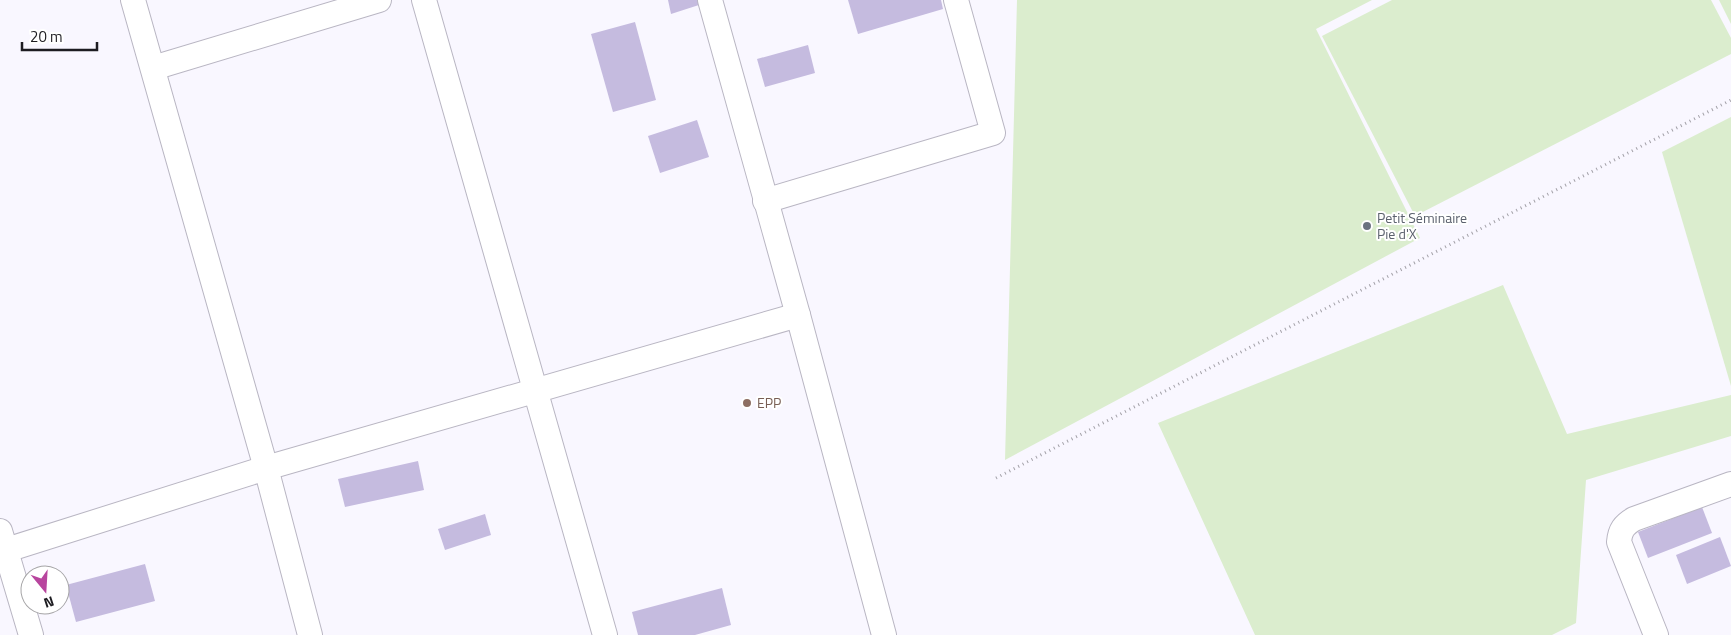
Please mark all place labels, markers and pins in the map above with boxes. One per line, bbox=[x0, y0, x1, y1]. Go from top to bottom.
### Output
place label: Petit Séminaire Pie d'X bbox=[1377, 207, 1467, 244]
marker: Petit Séminaire Pie d'X bbox=[1361, 220, 1373, 232]
place label: EPP bbox=[757, 392, 781, 413]
marker: EPP bbox=[741, 397, 753, 409]

